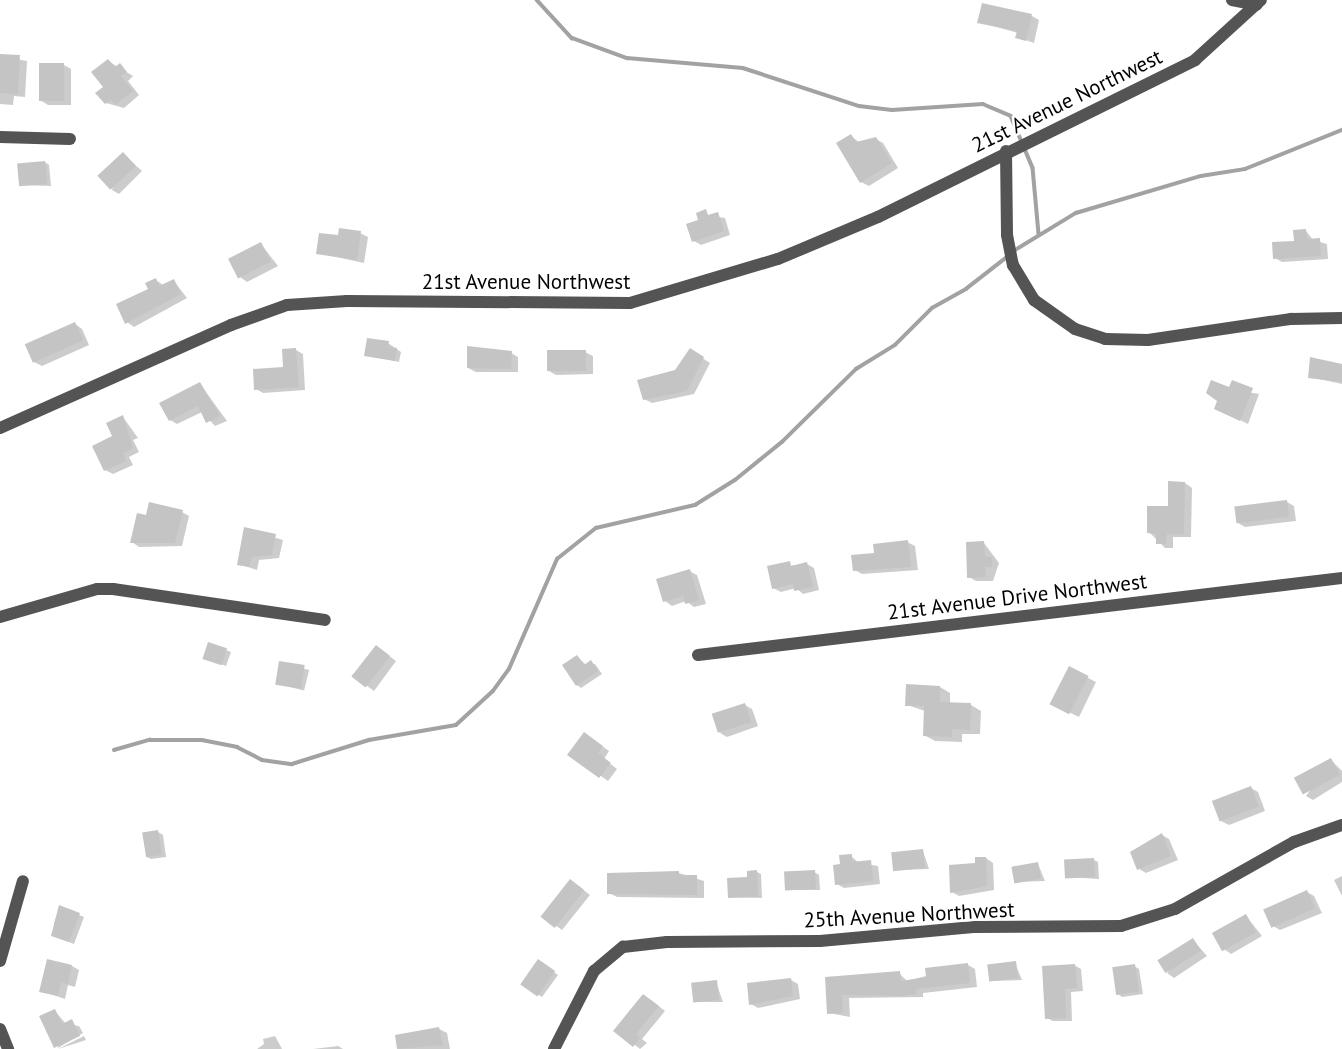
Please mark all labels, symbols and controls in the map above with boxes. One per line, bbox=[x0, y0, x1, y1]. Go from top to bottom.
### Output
street label: 21st Avenue Northwest bbox=[967, 44, 1167, 158]
street label: 21st Avenue Northwest bbox=[421, 269, 631, 295]
street label: 21st Avenue Drive Northwest bbox=[885, 569, 1149, 625]
street label: 25th Avenue Northwest bbox=[803, 897, 1015, 933]

